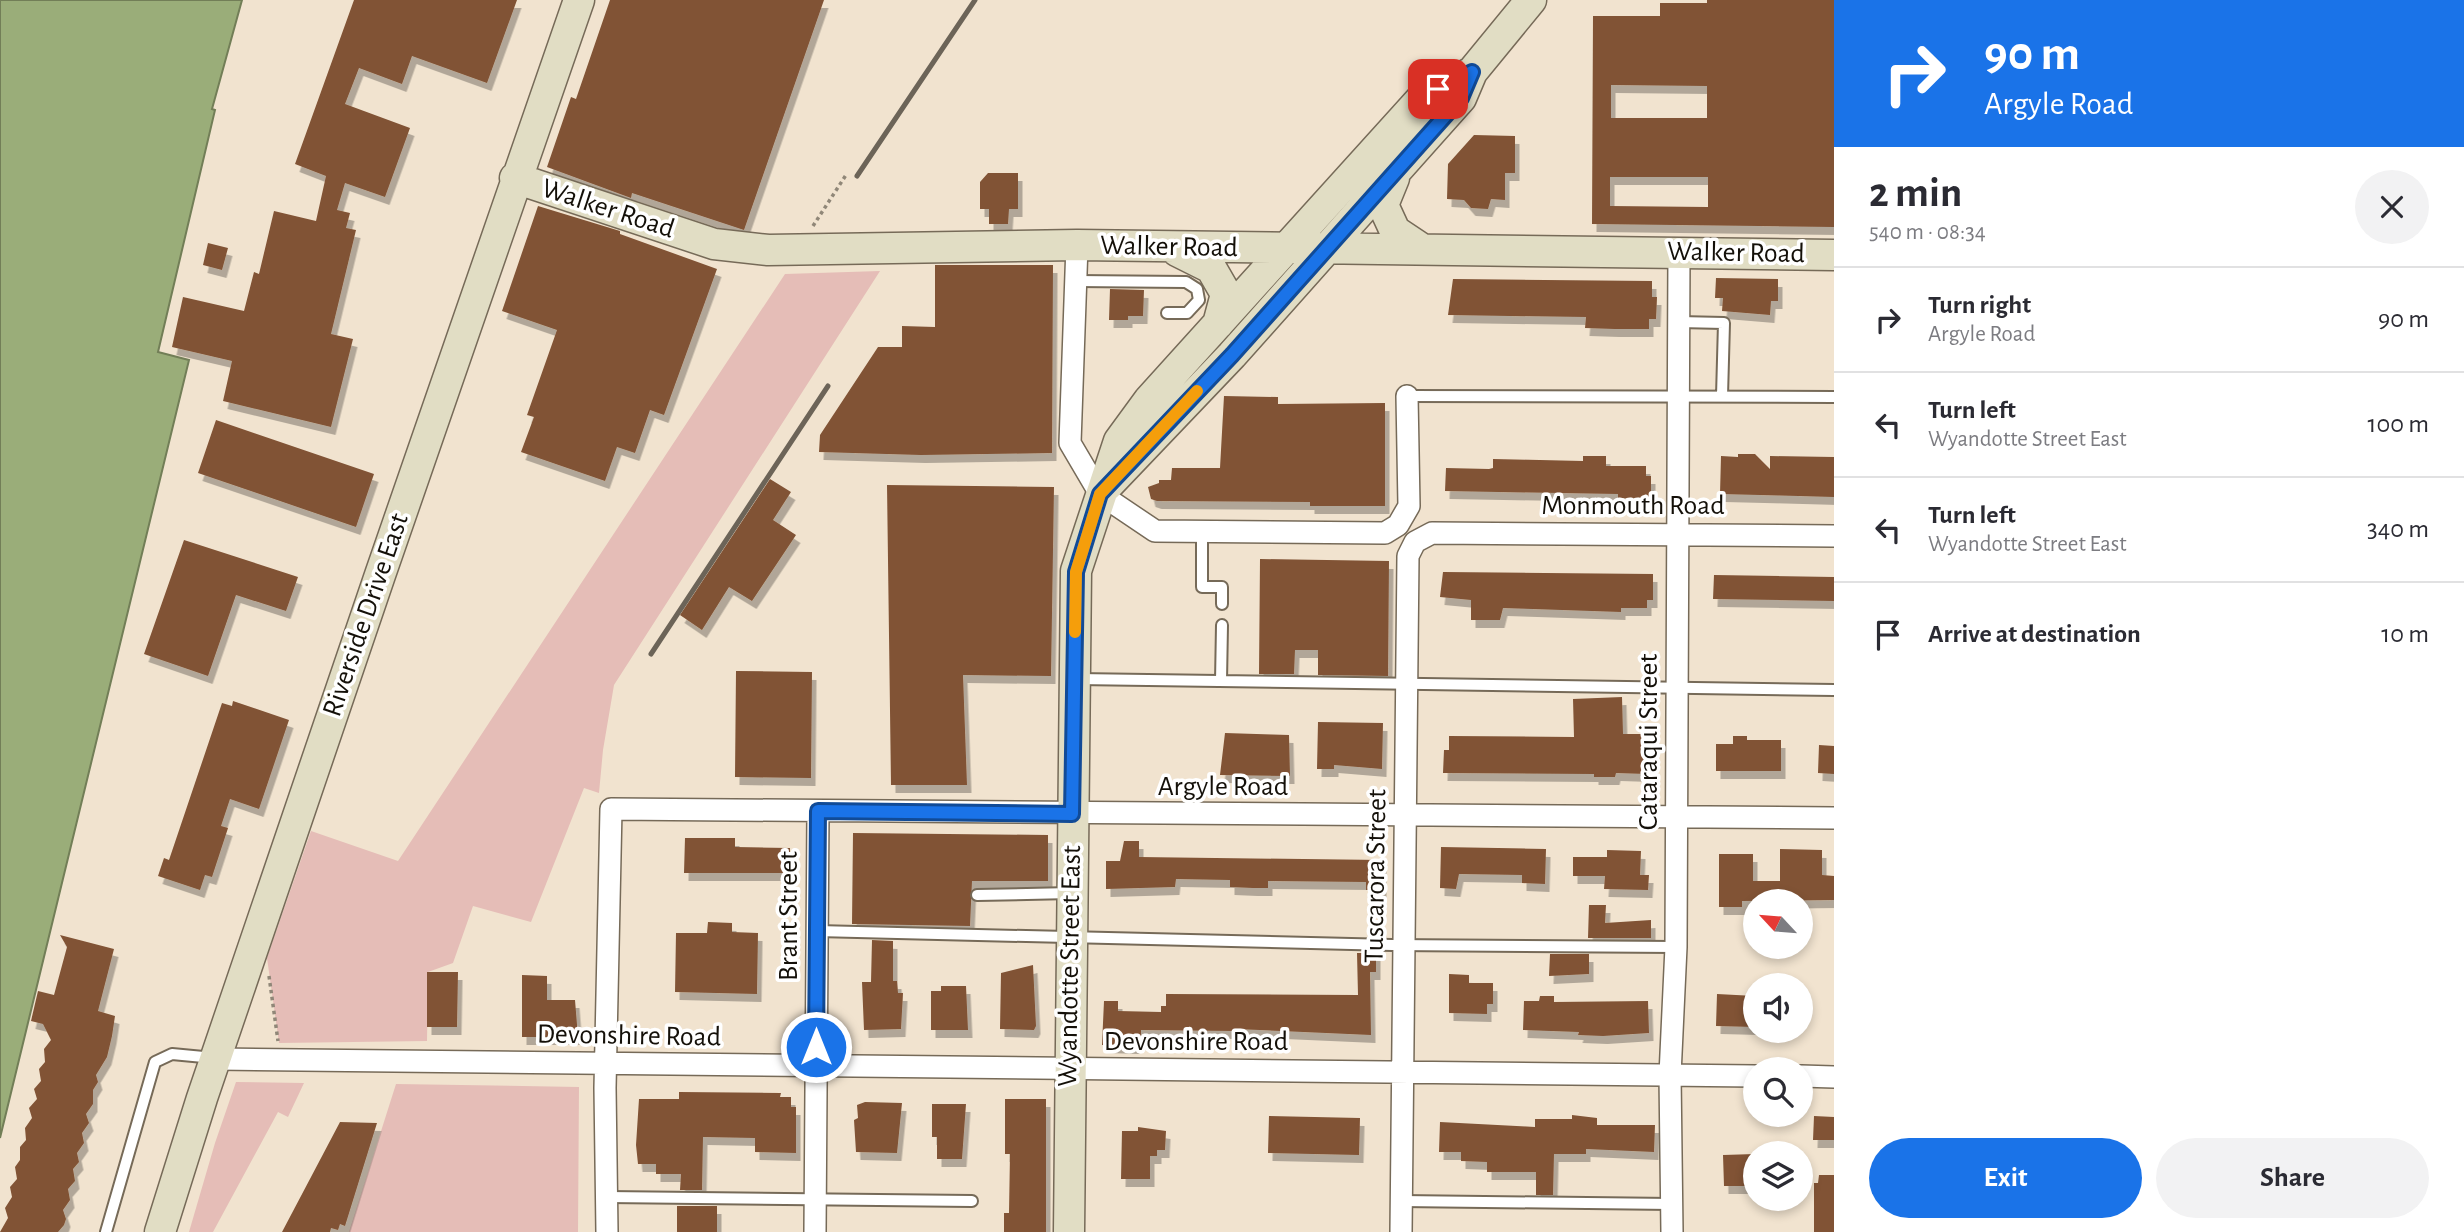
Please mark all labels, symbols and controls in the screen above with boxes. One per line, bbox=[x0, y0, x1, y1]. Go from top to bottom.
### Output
icon: right bbox=[1869, 28, 1960, 119]
text: 90 m bbox=[1984, 30, 2080, 79]
pin bbox=[1408, 59, 1468, 119]
icon: arrive bbox=[1419, 70, 1457, 108]
text: Argyle Road bbox=[1984, 88, 2133, 120]
button: close bbox=[2355, 170, 2429, 244]
text: 2 min bbox=[1869, 172, 1962, 214]
street label: Walker Road bbox=[538, 174, 678, 244]
text: 540 m · 08:34 bbox=[1869, 221, 1986, 244]
street label: Walker Road bbox=[1100, 232, 1238, 262]
street label: Walker Road bbox=[1667, 238, 1805, 268]
text: Turn right bbox=[1928, 292, 2031, 318]
icon: right bbox=[1869, 301, 1907, 339]
text: 90 m bbox=[2378, 306, 2429, 332]
text: Argyle Road bbox=[1928, 323, 2035, 346]
text: Turn left bbox=[1928, 397, 2016, 423]
icon: left bbox=[1869, 406, 1907, 444]
text: 100 m bbox=[2368, 411, 2429, 437]
text: Wyandotte Street East bbox=[1928, 428, 2127, 451]
street label: Monmouth Road bbox=[1541, 492, 1725, 520]
text: Turn left bbox=[1928, 502, 2016, 528]
street label: Riverside Drive East bbox=[318, 510, 414, 720]
icon: left bbox=[1869, 511, 1907, 549]
text: 340 m bbox=[2367, 516, 2429, 542]
text: Wyandotte Street East bbox=[1928, 533, 2127, 556]
icon: arrive bbox=[1869, 616, 1907, 654]
text: Arrive at destination bbox=[1928, 621, 2141, 647]
text: 10 m bbox=[2381, 621, 2429, 647]
street label: Cataraqui Street bbox=[1635, 654, 1663, 830]
street label: Argyle Road bbox=[1158, 773, 1288, 801]
street label: Tuscarora Street bbox=[1360, 789, 1392, 963]
street label: Wyandotte Street East bbox=[1054, 845, 1086, 1087]
street label: Brant Street bbox=[775, 851, 803, 981]
north arrow bbox=[1743, 889, 1813, 959]
map controls bbox=[1743, 889, 1813, 1211]
button: sound bbox=[1743, 973, 1813, 1043]
position arrow bbox=[779, 1010, 853, 1084]
street label: Devonshire Road bbox=[537, 1020, 721, 1052]
street label: Devonshire Road bbox=[1104, 1028, 1288, 1056]
button: search bbox=[1743, 1057, 1813, 1127]
button: Exit bbox=[1869, 1138, 2142, 1218]
button: Share bbox=[2156, 1138, 2429, 1218]
button: layers bbox=[1743, 1141, 1813, 1211]

